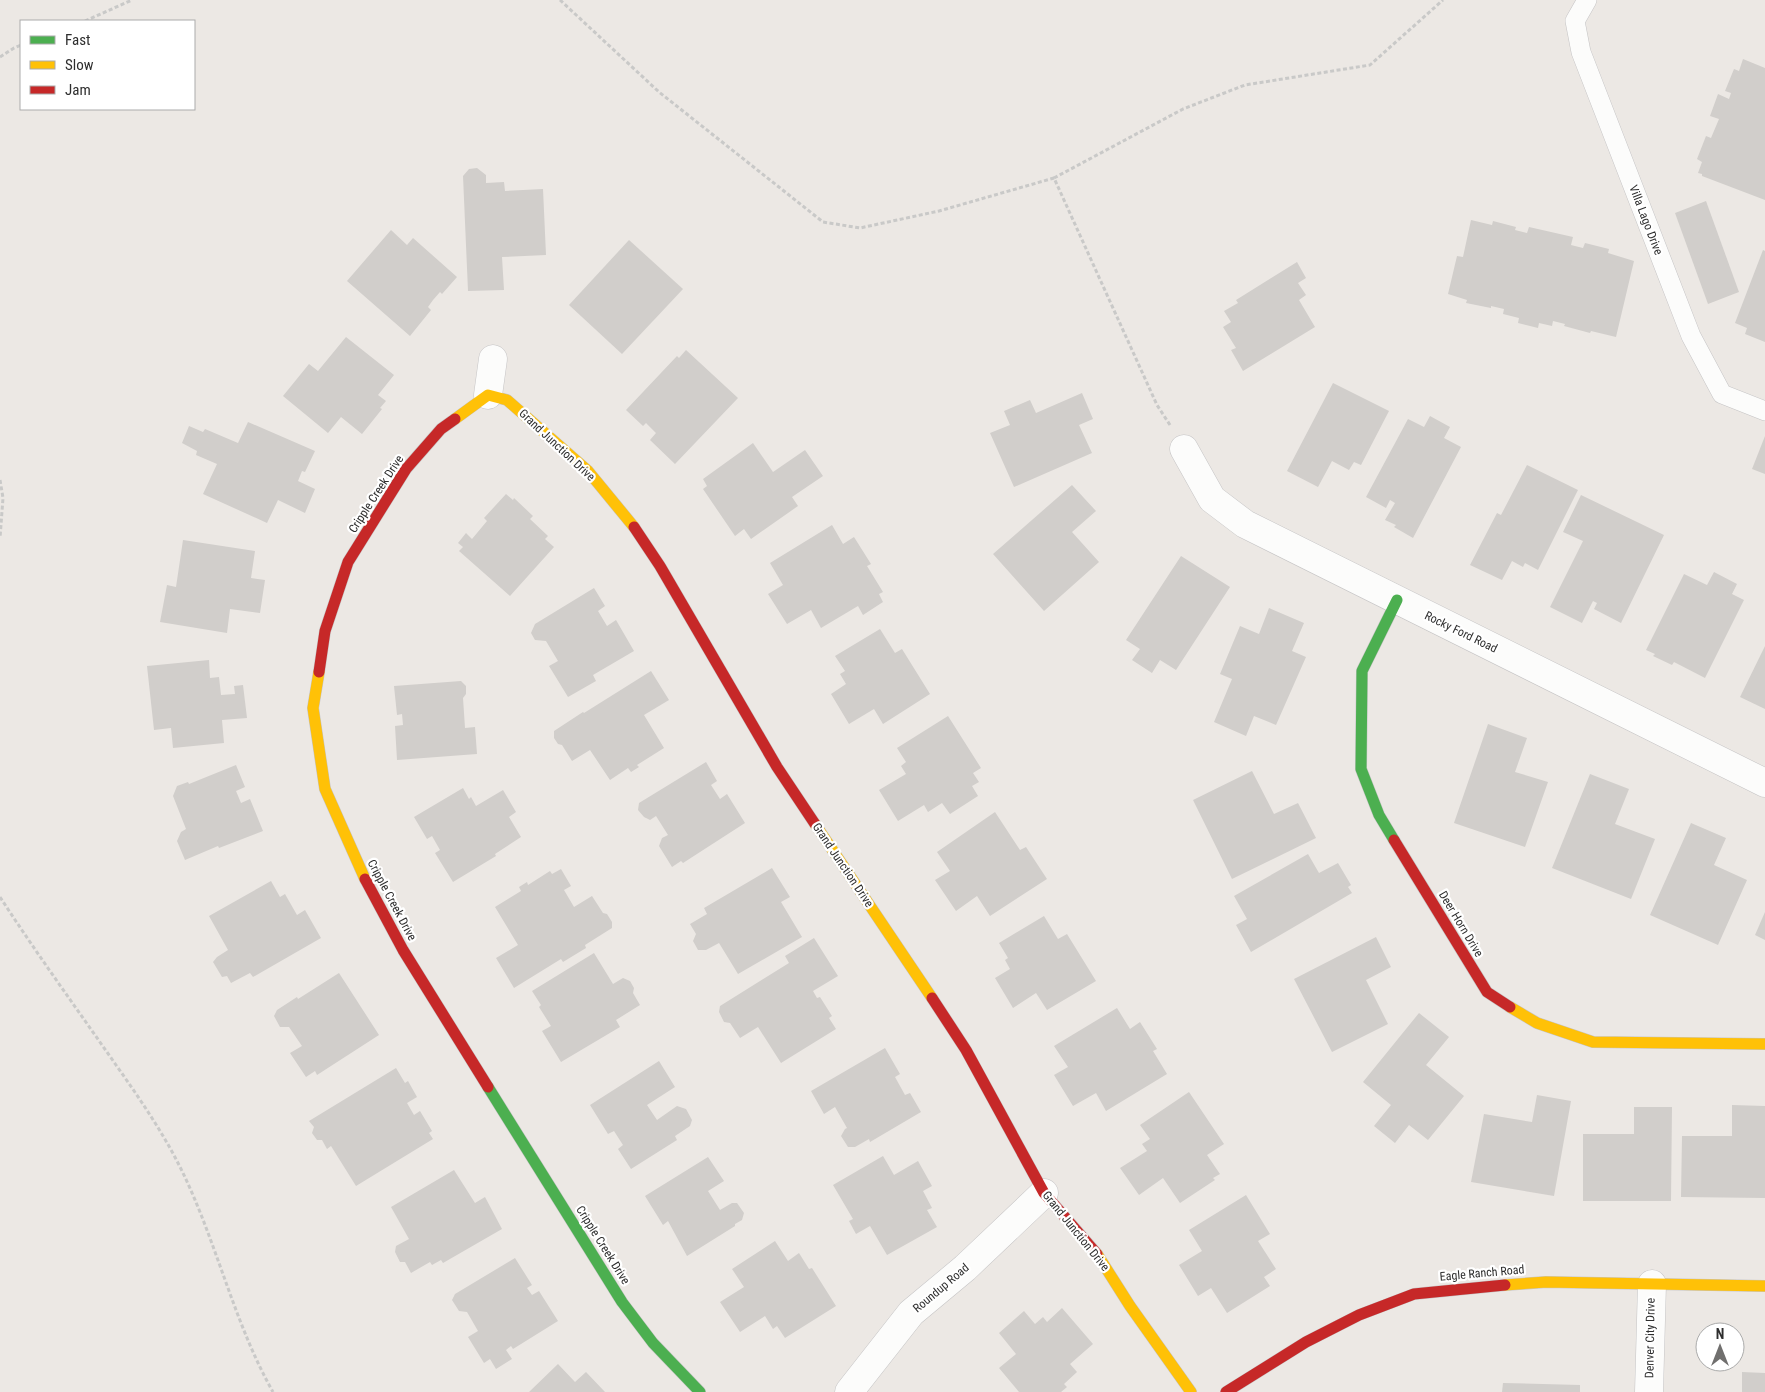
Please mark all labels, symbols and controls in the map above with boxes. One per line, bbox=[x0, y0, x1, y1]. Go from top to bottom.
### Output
legend bbox=[20, 20, 195, 110]
text: Fast bbox=[65, 31, 90, 49]
text: Slow bbox=[65, 56, 94, 74]
text: Jam bbox=[65, 81, 91, 99]
street label: Villa Lago Drive bbox=[1626, 183, 1666, 257]
street label: Grand Junction Drive bbox=[516, 406, 598, 484]
street label: Cripple Creek Drive bbox=[346, 452, 407, 536]
street label: Rocky Ford Road bbox=[1422, 608, 1500, 656]
street label: Grand Junction Drive bbox=[810, 820, 877, 910]
street label: Cripple Creek Drive bbox=[365, 857, 419, 943]
street label: Deer Horn Drive bbox=[1436, 889, 1486, 960]
street label: Grand Junction Drive bbox=[1040, 1188, 1113, 1274]
street label: Cripple Creek Drive bbox=[573, 1203, 633, 1287]
street label: Roundup Road bbox=[910, 1261, 972, 1315]
street label: Eagle Ranch Road bbox=[1439, 1262, 1525, 1284]
street label: Denver City Drive bbox=[1642, 1297, 1658, 1378]
north arrow bbox=[1695, 1322, 1745, 1372]
text: N bbox=[1716, 1326, 1724, 1342]

